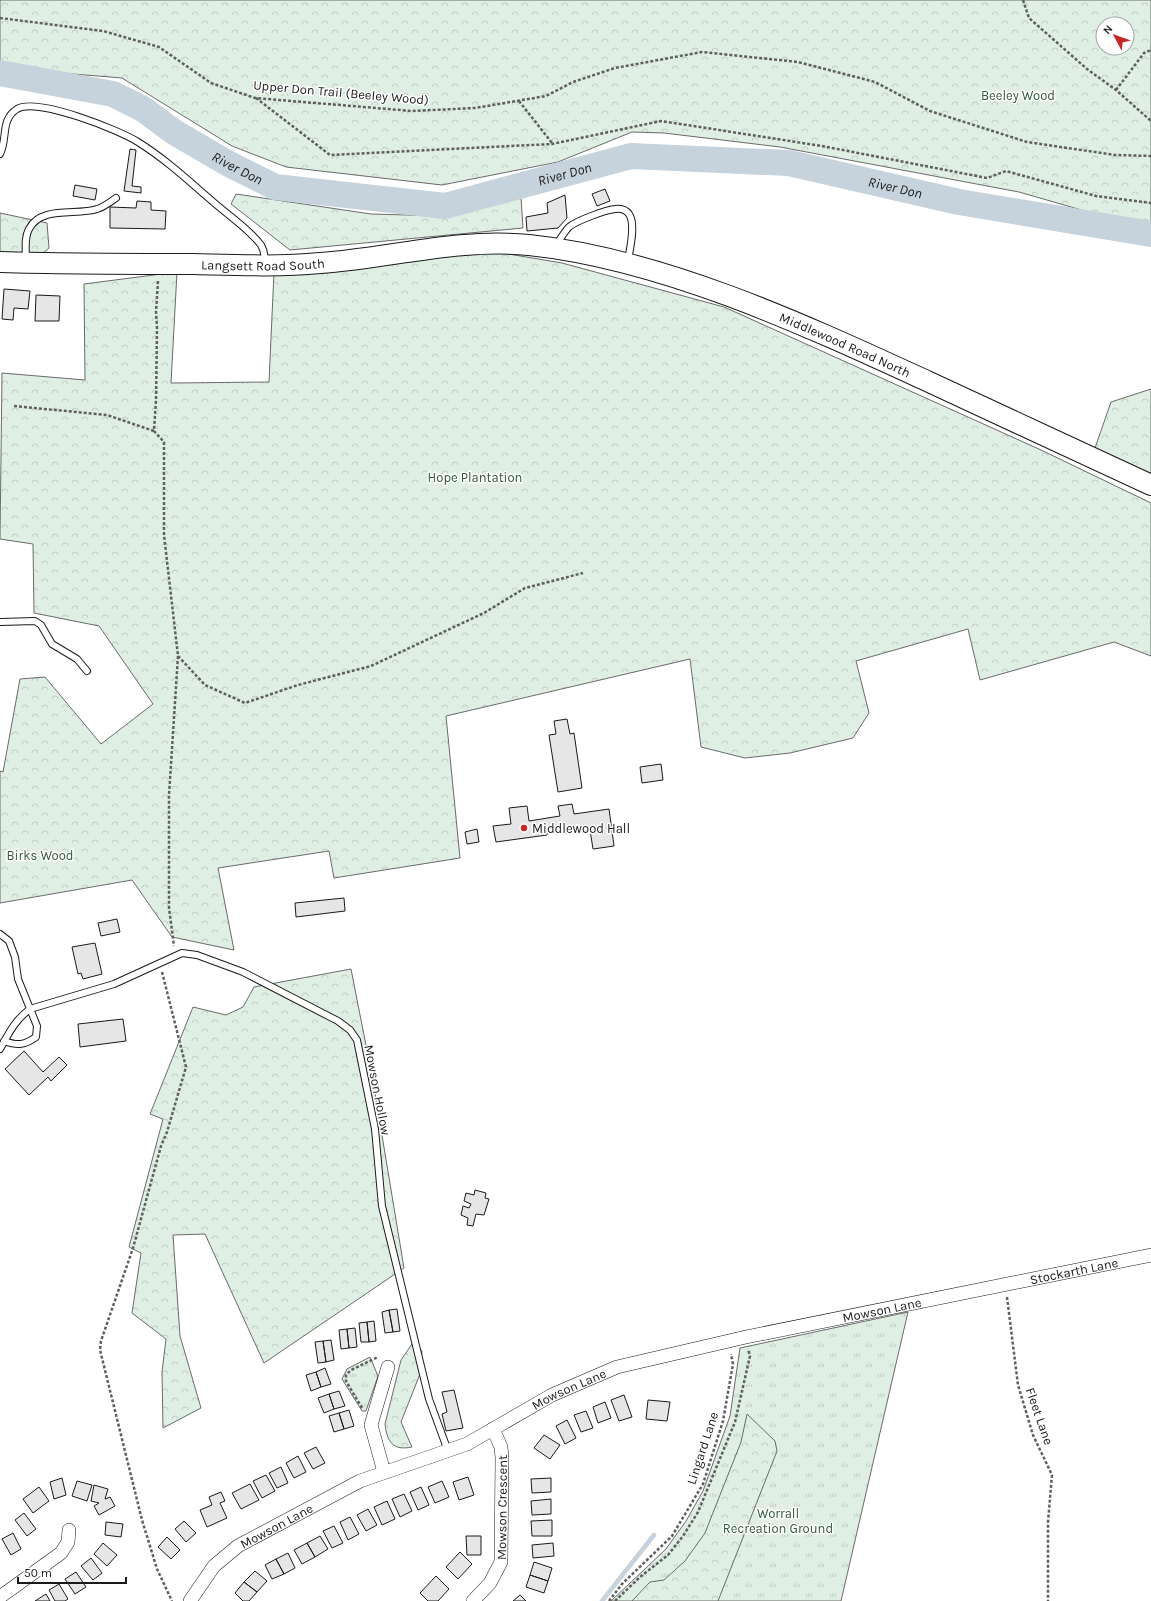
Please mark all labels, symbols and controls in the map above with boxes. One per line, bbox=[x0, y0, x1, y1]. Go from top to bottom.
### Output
north arrow bbox=[1095, 16, 1135, 56]
text: N bbox=[1100, 23, 1115, 37]
street label: Upper Don Trail (Beeley Wood) bbox=[253, 77, 429, 108]
park label: Beeley Wood bbox=[981, 88, 1055, 103]
water label: River Don bbox=[209, 148, 265, 189]
water label: River Don bbox=[536, 159, 593, 190]
water label: River Don bbox=[866, 173, 924, 202]
street label: Langsett Road South bbox=[201, 256, 325, 273]
street label: Middlewood Road North bbox=[777, 310, 913, 380]
park label: Hope Plantation bbox=[428, 470, 522, 485]
place label: Middlewood Hall bbox=[532, 821, 630, 836]
marker: Middlewood Hall bbox=[519, 823, 529, 833]
park label: Birks Wood bbox=[6, 848, 74, 863]
street label: Mowson Hollow bbox=[361, 1044, 394, 1137]
street label: Stockarth Lane bbox=[1029, 1255, 1120, 1287]
street label: Mowson Lane bbox=[841, 1295, 923, 1325]
street label: Mowson Lane bbox=[529, 1366, 609, 1413]
street label: Fleet Lane bbox=[1023, 1386, 1056, 1447]
street label: Lingard Lane bbox=[684, 1410, 721, 1486]
street label: Mowson Crescent bbox=[494, 1454, 510, 1560]
street label: Mowson Lane bbox=[238, 1500, 316, 1552]
park label: Worrall Recreation Ground bbox=[723, 1506, 833, 1536]
scale bar bbox=[18, 1559, 126, 1585]
text: 50 m bbox=[24, 1566, 52, 1580]

